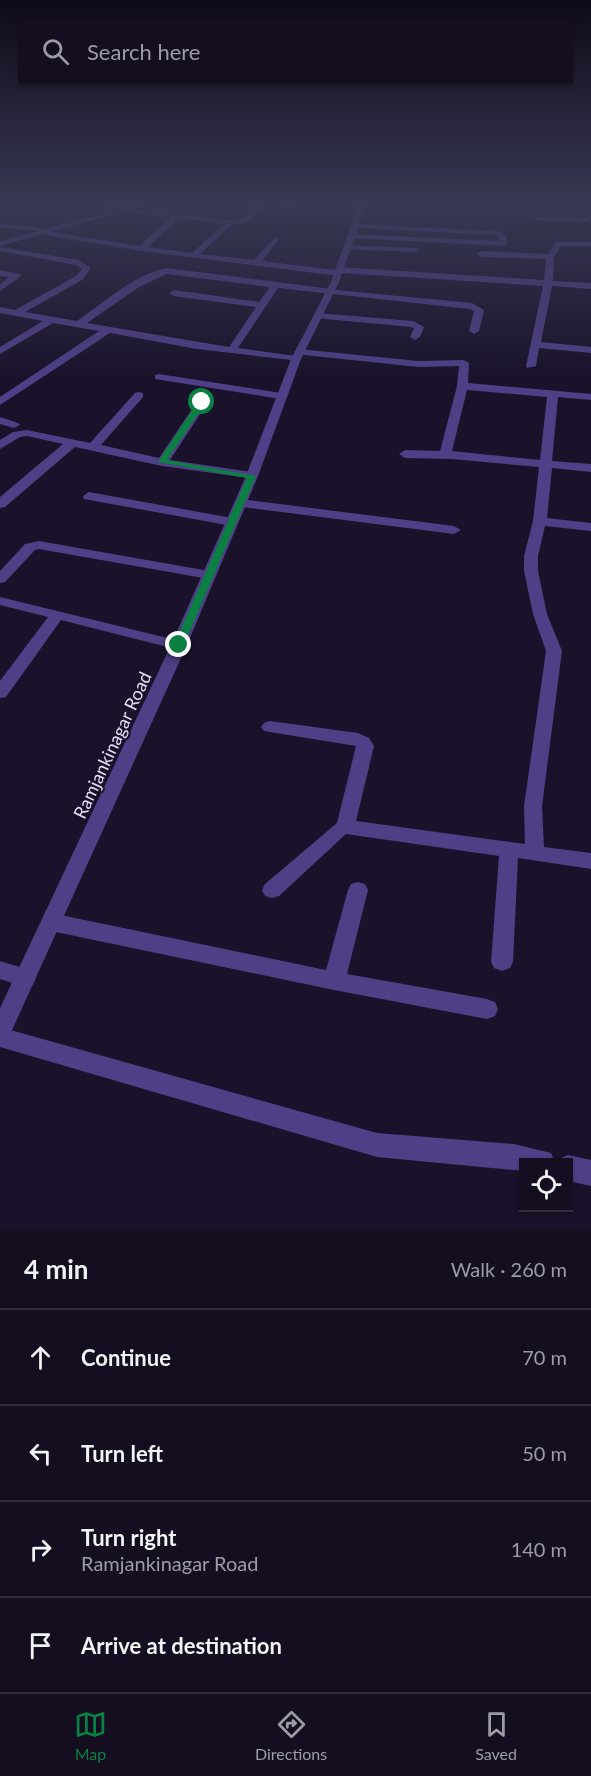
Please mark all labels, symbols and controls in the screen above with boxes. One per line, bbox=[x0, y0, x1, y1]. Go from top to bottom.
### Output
search box bbox=[18, 18, 573, 84]
icon: search bbox=[39, 35, 72, 68]
text: Search here bbox=[87, 38, 200, 65]
route start bbox=[188, 388, 214, 414]
route end bbox=[165, 631, 191, 657]
street label: Ramjankinagar Road bbox=[68, 668, 156, 822]
map controls bbox=[519, 1158, 573, 1212]
button: locate bbox=[519, 1158, 573, 1212]
text: 4 min bbox=[24, 1253, 88, 1285]
text: Walk · 260 m bbox=[451, 1257, 567, 1281]
icon: ahead bbox=[24, 1341, 57, 1374]
text: Continue bbox=[81, 1344, 171, 1371]
text: 70 m bbox=[522, 1345, 567, 1369]
icon: left bbox=[24, 1437, 57, 1470]
text: Turn left bbox=[81, 1440, 163, 1467]
text: 50 m bbox=[522, 1441, 567, 1465]
text: Turn right bbox=[81, 1524, 176, 1551]
icon: right bbox=[24, 1533, 57, 1566]
text: 140 m bbox=[511, 1537, 567, 1561]
text: Ramjankinagar Road bbox=[81, 1551, 258, 1575]
icon: arrive bbox=[24, 1629, 57, 1662]
text: Arrive at destination bbox=[81, 1632, 282, 1659]
tab: Map bbox=[74, 1708, 107, 1763]
tab: Directions bbox=[255, 1708, 327, 1763]
tab: Saved bbox=[475, 1708, 517, 1763]

